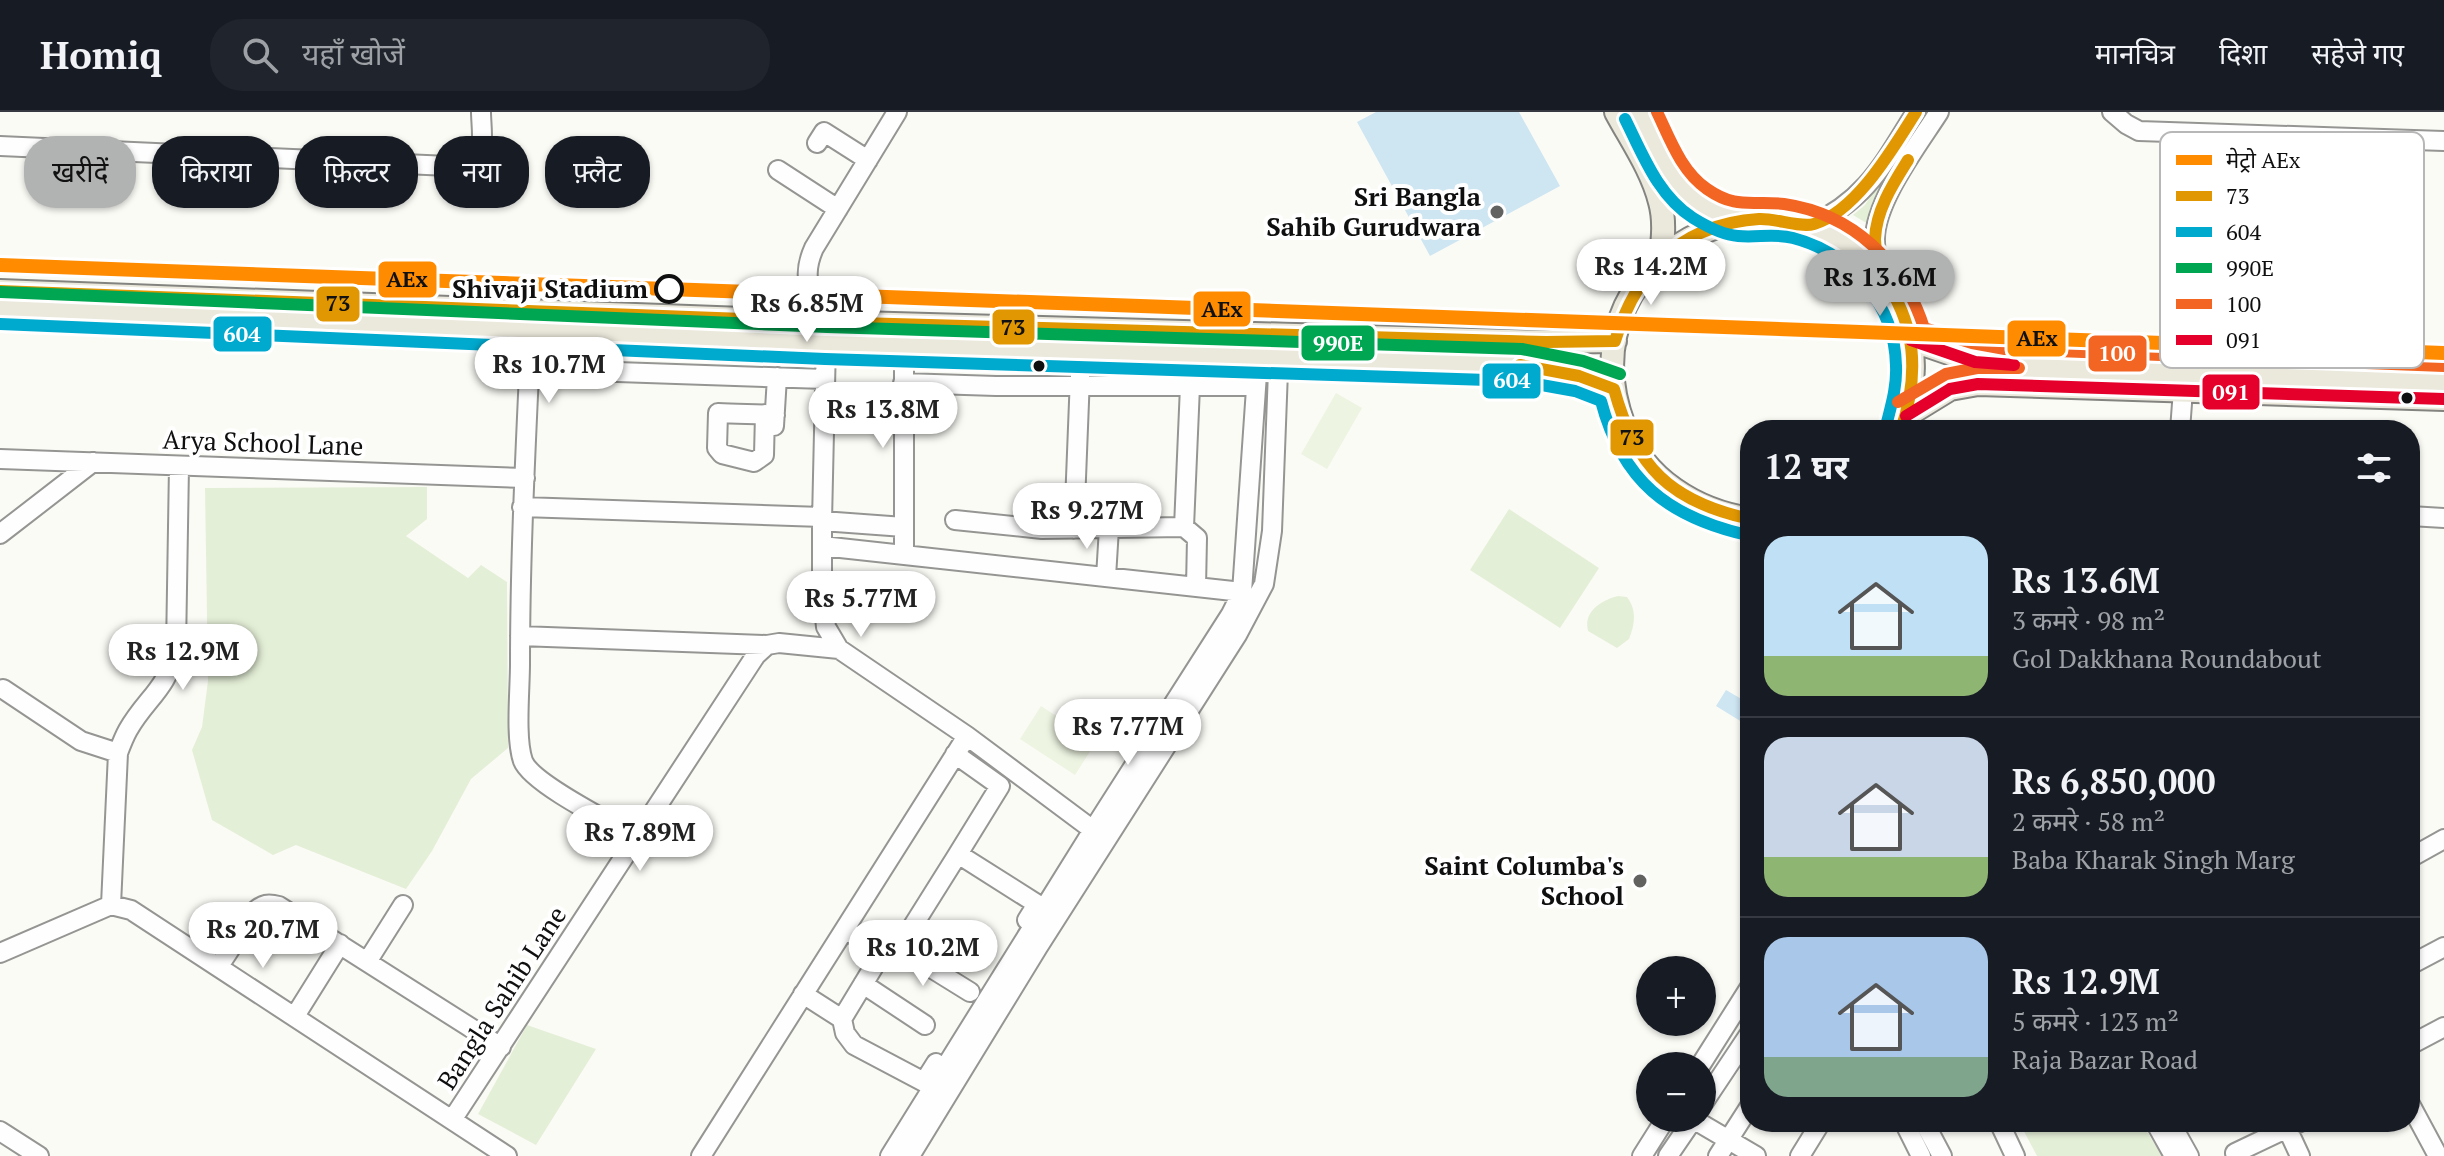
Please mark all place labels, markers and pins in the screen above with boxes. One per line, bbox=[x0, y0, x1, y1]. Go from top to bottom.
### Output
place label: Sri Bangla Sahib Gurudwara bbox=[1266, 179, 1482, 243]
marker: Sri Bangla Sahib Gurudwara bbox=[1488, 203, 1506, 221]
pin: Rs 14.2M bbox=[1568, 239, 1734, 307]
pin: Rs 13.6M bbox=[1797, 250, 1963, 318]
place label: Shivaji Stadium bbox=[452, 271, 648, 305]
marker: Shivaji Stadium bbox=[655, 275, 683, 303]
pin: Rs 6.85M bbox=[724, 276, 890, 344]
pin: Rs 10.7M bbox=[466, 337, 632, 405]
unlabelled marker bbox=[1031, 358, 1047, 374]
pin: Rs 13.8M bbox=[800, 382, 966, 450]
unlabelled marker bbox=[2399, 390, 2415, 406]
pin: Rs 9.27M bbox=[1004, 483, 1170, 551]
pin: Rs 5.77M bbox=[778, 571, 944, 639]
pin: Rs 12.9M bbox=[100, 624, 266, 692]
pin: Rs 7.77M bbox=[1045, 699, 1211, 767]
pin: Rs 7.89M bbox=[557, 805, 723, 873]
place label: Saint Columba's School bbox=[1424, 848, 1624, 912]
marker: Saint Columba's School bbox=[1631, 872, 1649, 890]
pin: Rs 20.7M bbox=[180, 902, 346, 970]
pin: Rs 10.2M bbox=[840, 920, 1006, 988]

